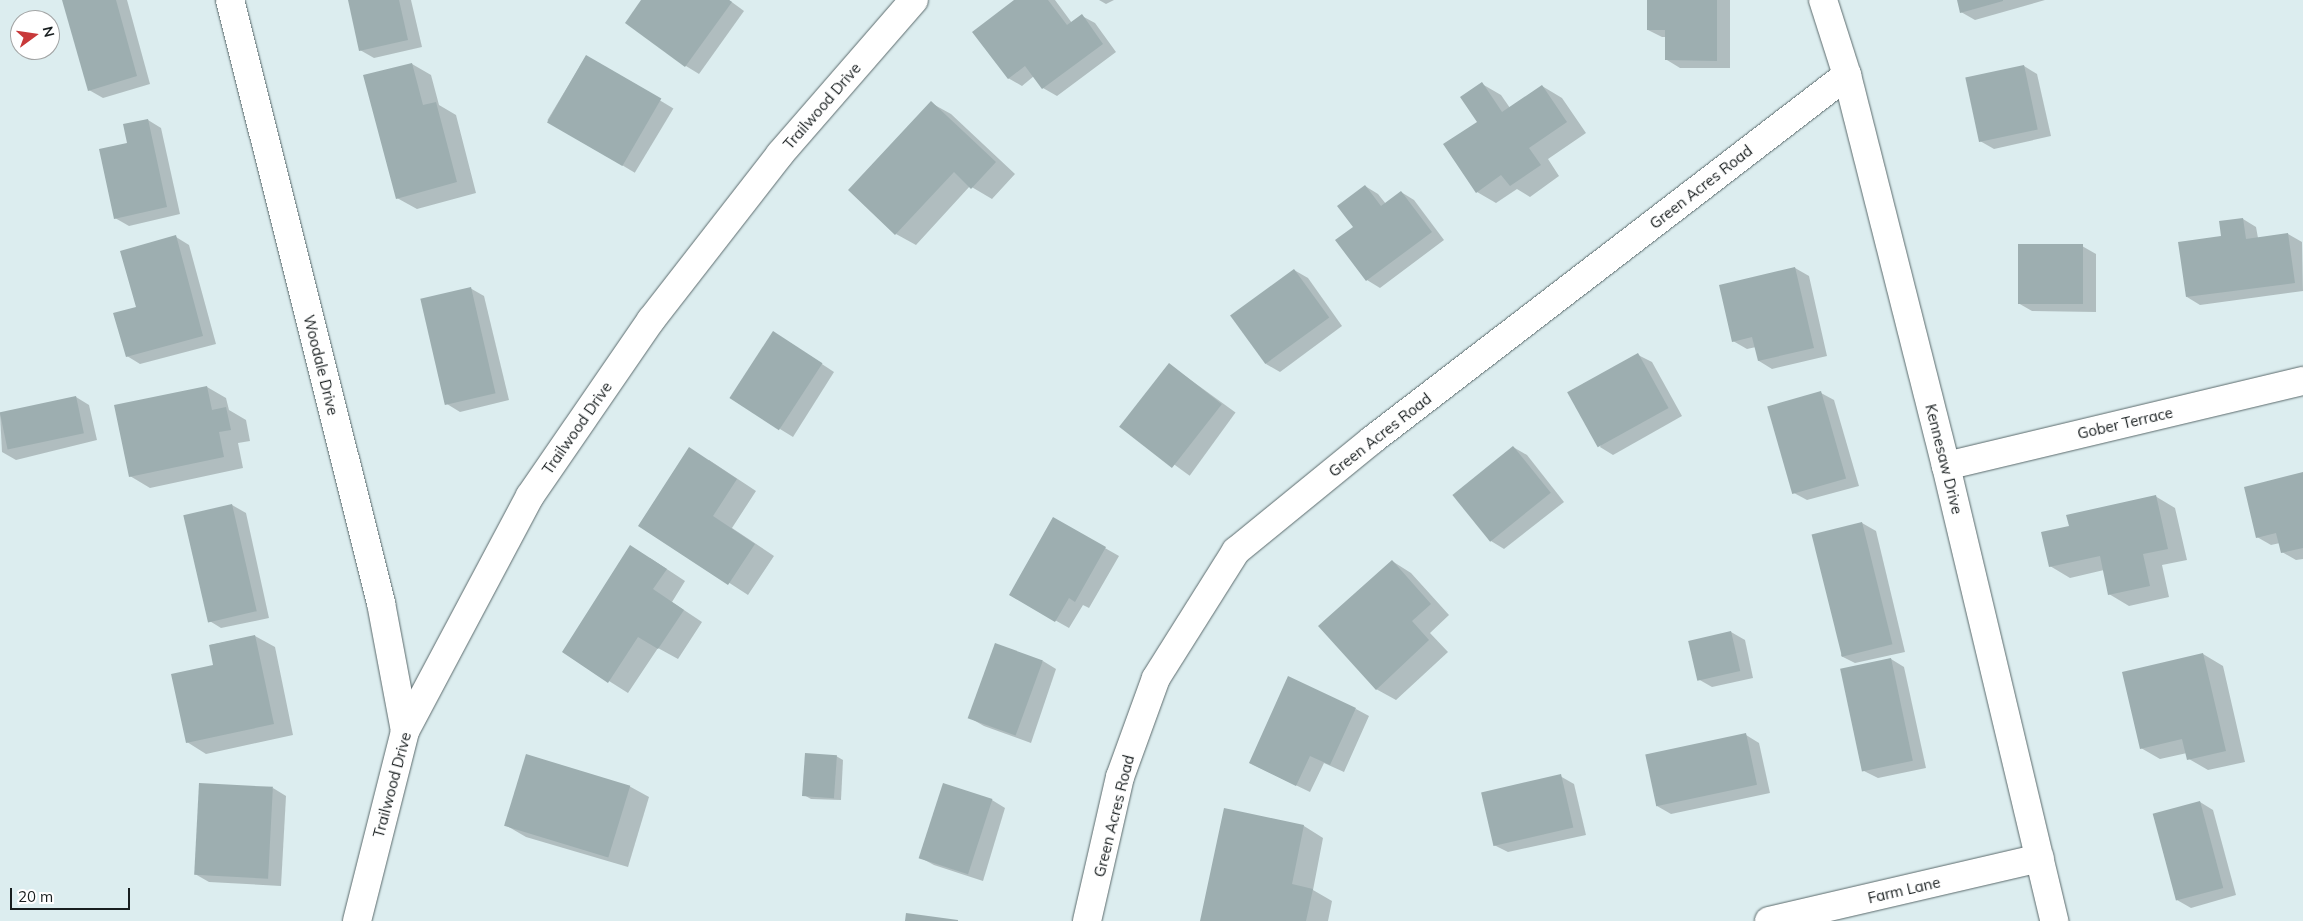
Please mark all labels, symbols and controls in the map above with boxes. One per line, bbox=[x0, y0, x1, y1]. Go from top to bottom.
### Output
north arrow bbox=[10, 10, 60, 60]
text: N bbox=[39, 24, 59, 39]
street label: Trailwood Drive bbox=[780, 59, 864, 153]
street label: Green Acres Road bbox=[1646, 141, 1756, 233]
street label: Woodale Drive bbox=[300, 313, 342, 417]
street label: Trailwood Drive bbox=[538, 378, 616, 478]
street label: Green Acres Road bbox=[1325, 389, 1435, 481]
street label: Kennesaw Drive bbox=[1922, 402, 1966, 516]
street label: Gober Terrace bbox=[2076, 403, 2174, 443]
street label: Trailwood Drive bbox=[369, 730, 415, 840]
street label: Green Acres Road bbox=[1090, 753, 1138, 879]
street label: Farm Lane bbox=[1866, 873, 1942, 907]
scale bar bbox=[12, 878, 132, 910]
text: 20 m bbox=[18, 887, 53, 906]

